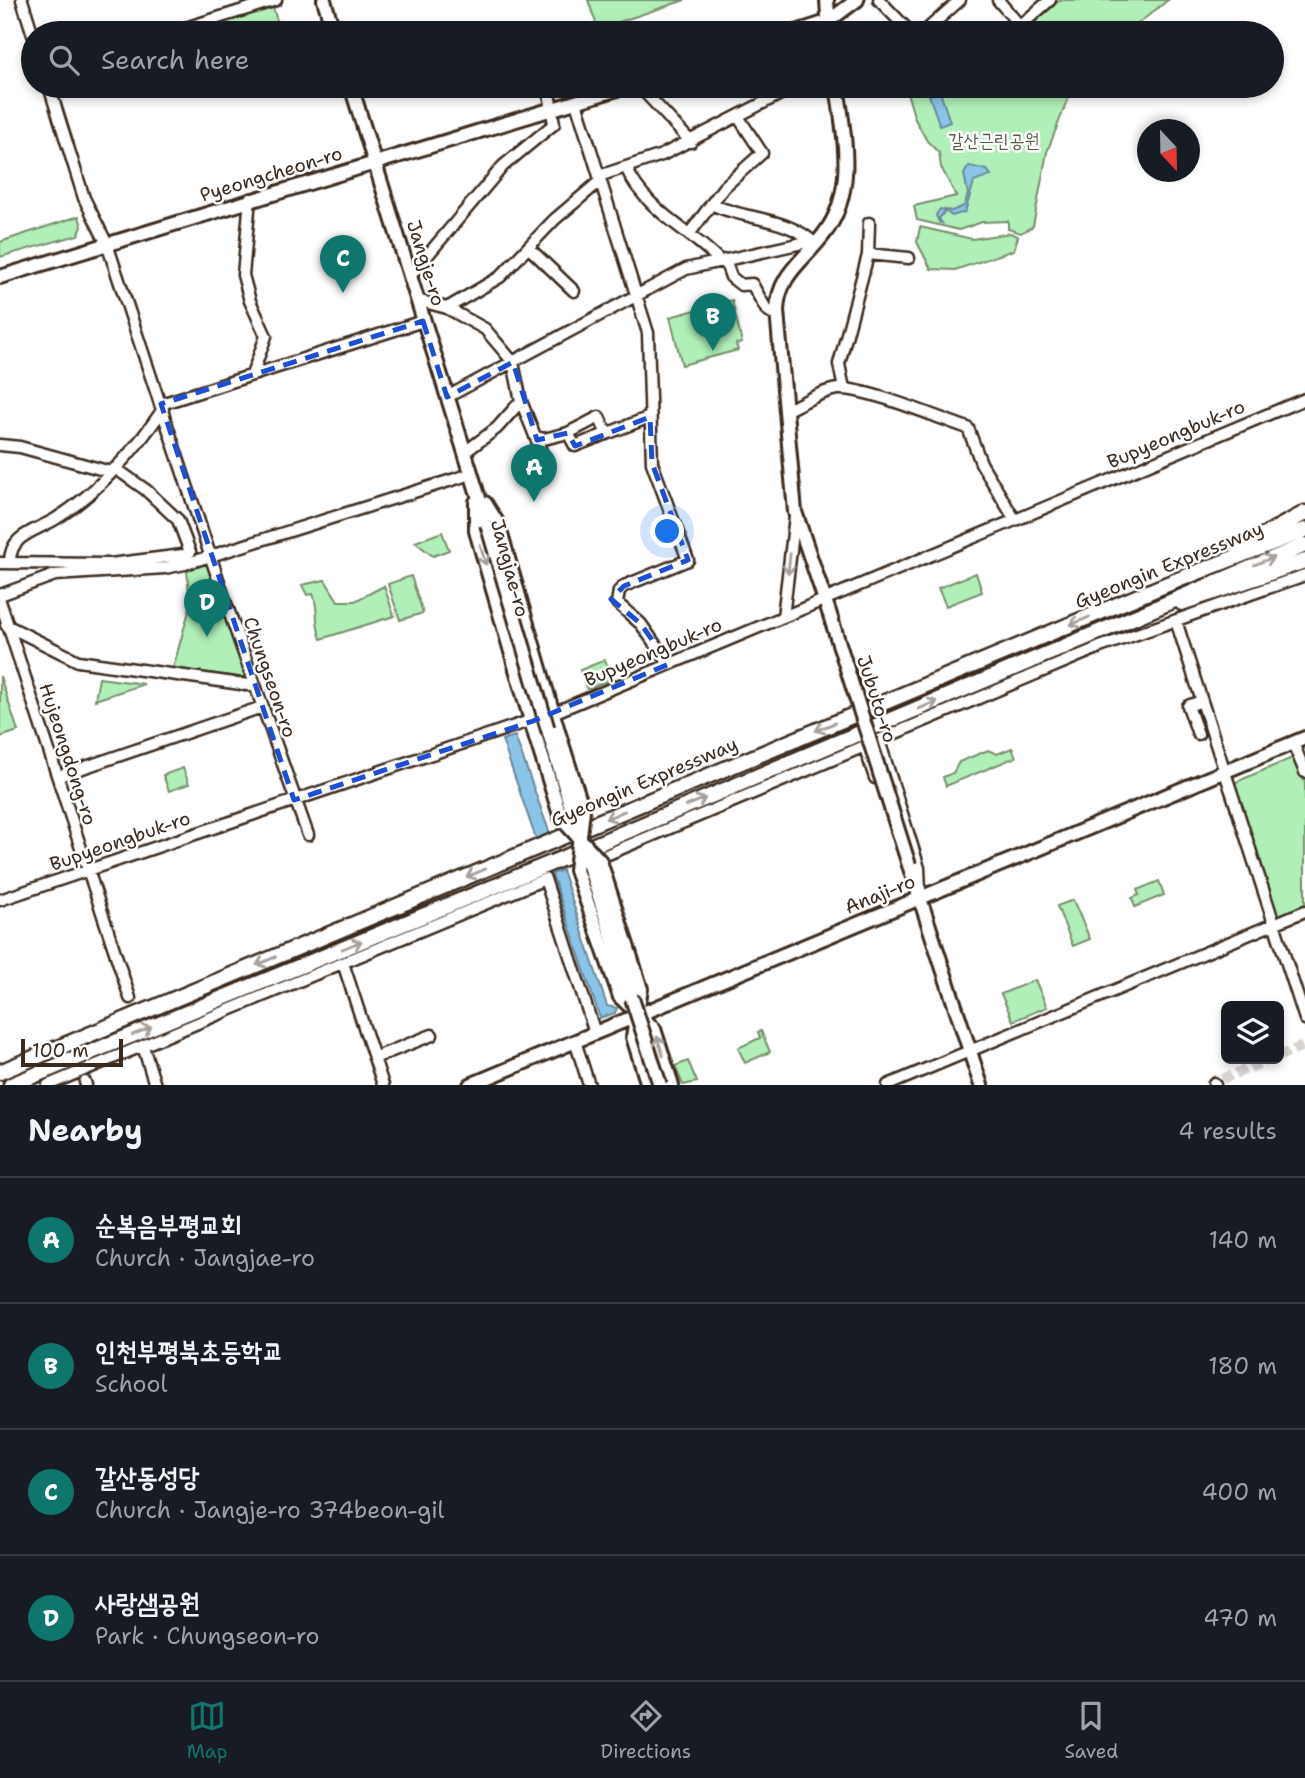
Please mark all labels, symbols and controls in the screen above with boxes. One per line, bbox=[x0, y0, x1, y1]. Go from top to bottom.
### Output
search box bbox=[21, 21, 1284, 98]
icon: search bbox=[45, 41, 83, 79]
text: Search here bbox=[101, 42, 250, 77]
north arrow bbox=[1137, 119, 1200, 182]
park label: 갈산근린공원 bbox=[948, 128, 1040, 153]
street label: Pyeongcheon-ro bbox=[197, 140, 345, 208]
street label: Jangje-ro bbox=[401, 217, 451, 309]
pin: C bbox=[320, 235, 366, 293]
pin: B bbox=[690, 293, 736, 351]
street label: Bupyeongbuk-ro bbox=[1103, 394, 1249, 474]
pin: A bbox=[511, 444, 557, 502]
your location bbox=[650, 514, 684, 548]
street label: Jangjae-ro bbox=[485, 516, 535, 620]
street label: Gyeongin Expressway bbox=[1071, 516, 1267, 614]
one-way arrow bbox=[478, 544, 491, 566]
one-way arrow bbox=[782, 552, 795, 575]
one-way arrow bbox=[1253, 554, 1275, 567]
pin: D bbox=[184, 579, 230, 637]
street label: Bupyeongbuk-ro bbox=[580, 612, 726, 692]
street label: Chungseon-ro bbox=[238, 613, 302, 741]
one-way arrow bbox=[1069, 615, 1091, 628]
street label: Jubuto-ro bbox=[851, 652, 903, 746]
street label: Hujeongdong-ro bbox=[33, 680, 103, 828]
one-way arrow bbox=[917, 697, 939, 710]
one-way arrow bbox=[814, 722, 836, 735]
street label: Gyeongin Expressway bbox=[547, 731, 741, 833]
one-way arrow bbox=[685, 795, 706, 808]
street label: Bupyeongbuk-ro bbox=[46, 805, 194, 877]
one-way arrow bbox=[604, 809, 626, 822]
one-way arrow bbox=[466, 867, 487, 880]
street label: Anaji-ro bbox=[841, 869, 919, 919]
one-way arrow bbox=[341, 937, 363, 950]
one-way arrow bbox=[256, 955, 277, 968]
map controls bbox=[1221, 1001, 1284, 1064]
button: layers bbox=[1221, 1001, 1284, 1064]
one-way arrow bbox=[131, 1024, 152, 1037]
scale bar bbox=[21, 1036, 122, 1068]
one-way arrow bbox=[653, 1036, 665, 1058]
text: 100 m bbox=[32, 1038, 89, 1063]
text: Nearby bbox=[28, 1110, 143, 1151]
text: 4 results bbox=[1178, 1116, 1277, 1146]
text: 순복음부평교회 bbox=[95, 1207, 241, 1242]
text: A bbox=[42, 1225, 60, 1255]
text: 140 m bbox=[1209, 1225, 1277, 1255]
text: Church · Jangjae-ro bbox=[95, 1243, 315, 1273]
text: 인천부평북초등학교 bbox=[95, 1333, 283, 1368]
text: B bbox=[44, 1351, 58, 1381]
text: 180 m bbox=[1208, 1351, 1277, 1381]
text: School bbox=[95, 1369, 167, 1399]
text: 갈산동성당 bbox=[95, 1459, 200, 1494]
text: C bbox=[44, 1477, 58, 1507]
text: 400 m bbox=[1201, 1477, 1277, 1507]
text: Church · Jangje-ro 374beon-gil bbox=[95, 1495, 445, 1525]
text: 사랑샘공원 bbox=[95, 1585, 200, 1620]
text: D bbox=[43, 1603, 59, 1633]
text: 470 m bbox=[1203, 1603, 1277, 1633]
text: Park · Chungseon-ro bbox=[95, 1621, 319, 1651]
tab: Map bbox=[187, 1697, 227, 1764]
tab: Directions bbox=[601, 1697, 691, 1764]
tab: Saved bbox=[1064, 1697, 1118, 1764]

